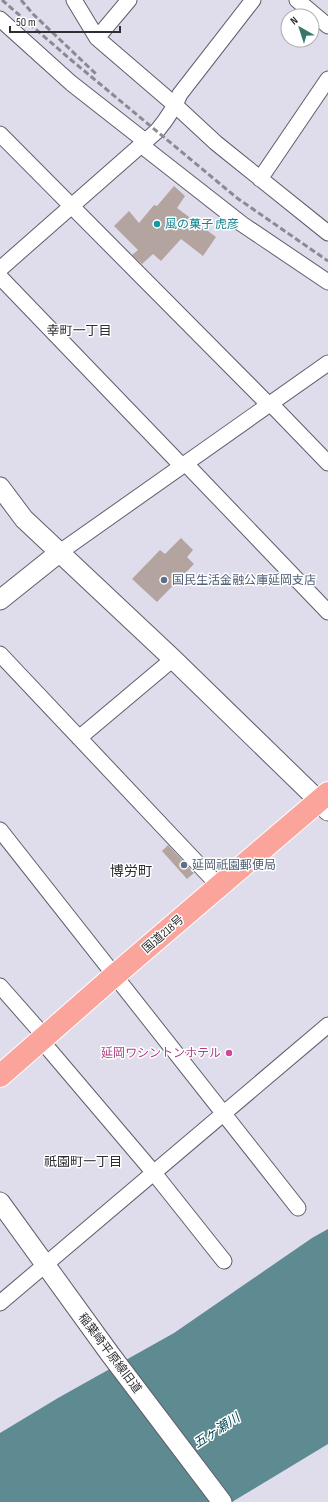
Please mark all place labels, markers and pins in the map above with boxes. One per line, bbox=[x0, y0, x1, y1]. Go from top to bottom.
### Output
place label: 風の菓子 虎彦 bbox=[165, 217, 239, 232]
marker: 風の菓子 虎彦 bbox=[152, 219, 162, 229]
place label: 国民生活金融公庫延岡支店 bbox=[172, 573, 316, 588]
marker: 国民生活金融公庫延岡支店 bbox=[159, 575, 169, 585]
place label: 延岡祇園郵便局 bbox=[192, 858, 276, 873]
marker: 延岡祇園郵便局 bbox=[179, 860, 189, 870]
place label: 延岡ワシントンホテル bbox=[101, 1046, 221, 1061]
marker: 延岡ワシントンホテル bbox=[224, 1048, 234, 1058]

